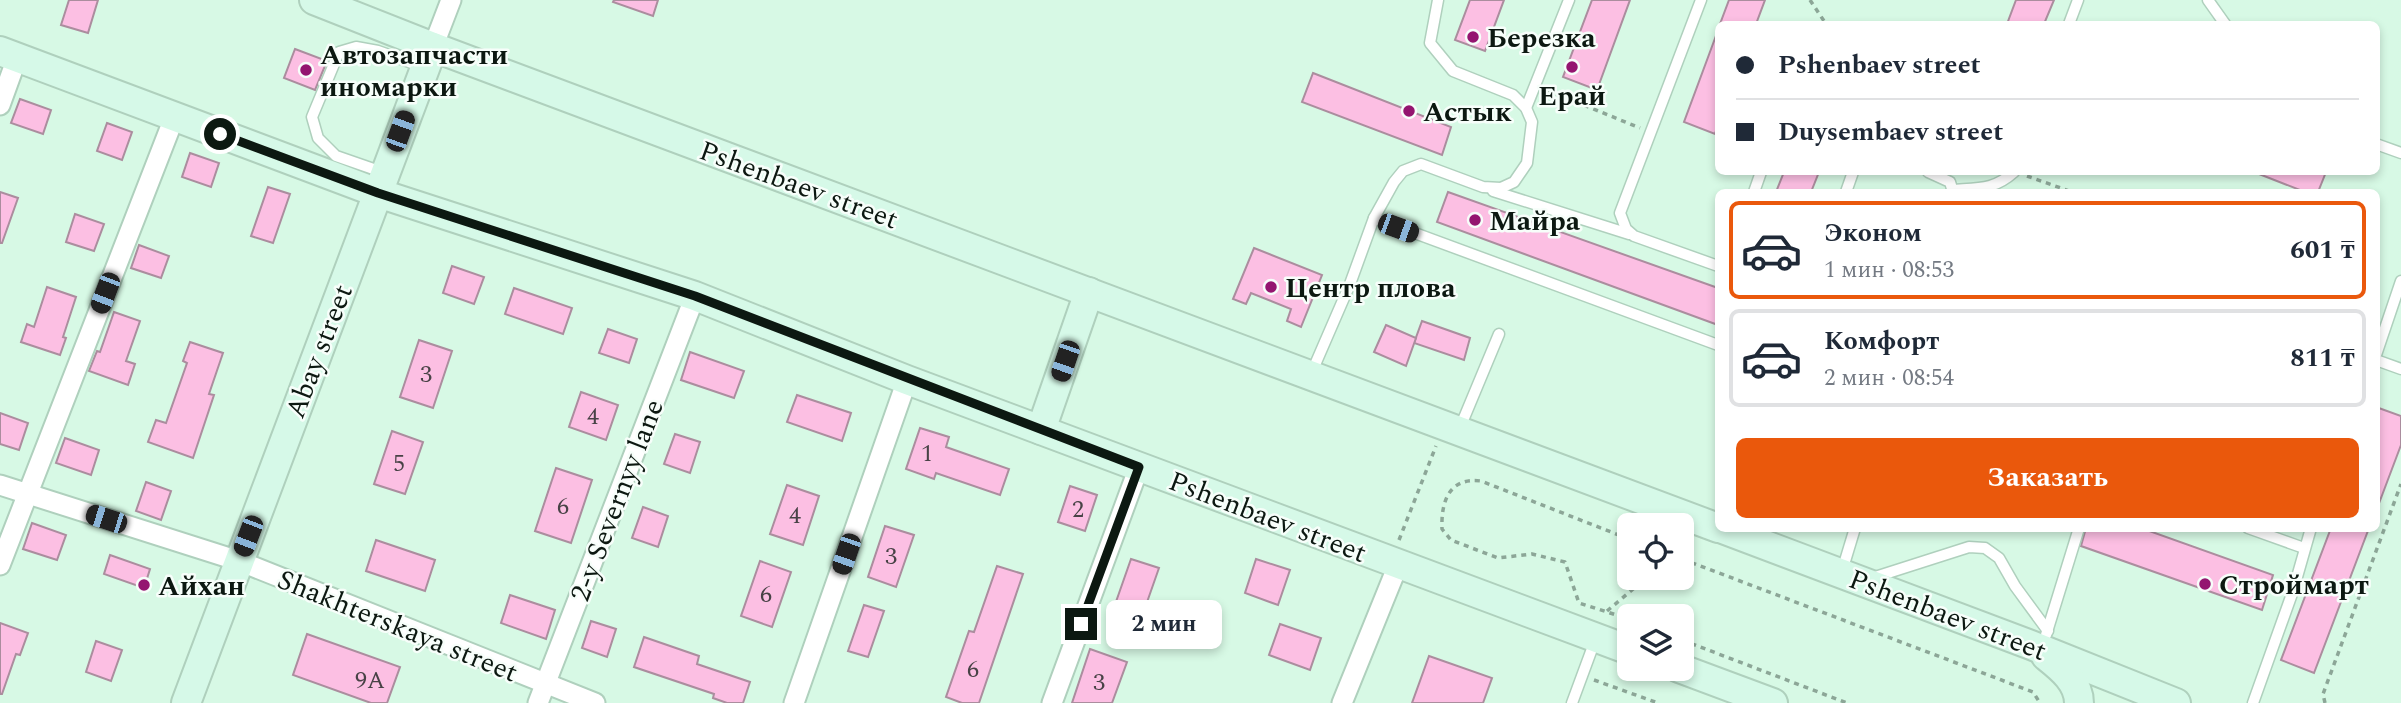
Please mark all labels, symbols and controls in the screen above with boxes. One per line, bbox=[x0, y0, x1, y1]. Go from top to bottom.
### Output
place label: Березка bbox=[1487, 17, 1596, 60]
marker: Березка bbox=[1465, 29, 1481, 45]
place label: Автозапчасти иномарки bbox=[320, 34, 508, 109]
text: Pshenbaev street bbox=[1778, 45, 1981, 85]
marker: Ерай bbox=[1564, 59, 1580, 75]
marker: Автозапчасти иномарки bbox=[298, 62, 314, 78]
place label: Ерай bbox=[1538, 75, 1606, 118]
place label: Астык bbox=[1423, 91, 1512, 134]
marker: Астык bbox=[1401, 103, 1417, 119]
car bbox=[383, 108, 418, 154]
text: Duysembaev street bbox=[1778, 112, 2003, 152]
route start bbox=[204, 118, 236, 150]
street label: Pshenbaev street bbox=[693, 129, 904, 241]
place label: Майра bbox=[1489, 200, 1581, 243]
car bbox=[1375, 211, 1422, 245]
marker: Майра bbox=[1467, 212, 1483, 228]
text: Эконом bbox=[1824, 213, 1922, 253]
icon: car bbox=[1740, 219, 1803, 282]
text: 601 ₸ bbox=[2290, 230, 2355, 270]
text: 1 мин · 08:53 bbox=[1824, 253, 1954, 288]
place label: Центр плова bbox=[1285, 267, 1456, 310]
car bbox=[88, 270, 123, 316]
street label: Abay street bbox=[274, 278, 365, 425]
marker: Центр плова bbox=[1263, 279, 1279, 295]
text: Комфорт bbox=[1824, 321, 1939, 361]
icon: car bbox=[1740, 327, 1803, 390]
car bbox=[1049, 338, 1082, 384]
text: 811 ₸ bbox=[2290, 338, 2355, 378]
house number: 3 bbox=[420, 357, 432, 393]
text: 2 мин · 08:54 bbox=[1824, 361, 1954, 396]
street label: 2-y Severnyy lane bbox=[559, 393, 676, 608]
house number: 4 bbox=[587, 399, 599, 435]
house number: 1 bbox=[921, 436, 933, 472]
button: Заказать bbox=[1736, 438, 2359, 518]
house number: 5 bbox=[393, 446, 405, 482]
street label: Pshenbaev street bbox=[1162, 460, 1373, 575]
house number: 6 bbox=[557, 489, 569, 525]
house number: 2 bbox=[1072, 492, 1084, 528]
house number: 4 bbox=[789, 498, 801, 534]
car bbox=[83, 503, 130, 535]
car bbox=[231, 513, 266, 559]
map controls bbox=[1617, 513, 1694, 681]
button: locate bbox=[1617, 513, 1694, 590]
car bbox=[830, 531, 863, 577]
house number: 3 bbox=[885, 539, 897, 575]
street label: Pshenbaev street bbox=[1842, 558, 2053, 673]
street label: Shakhterskaya street bbox=[271, 559, 524, 694]
place label: Строймарт bbox=[2219, 564, 2369, 607]
place label: Айхан bbox=[158, 565, 245, 608]
marker: Строймарт bbox=[2197, 576, 2213, 592]
marker: Айхан bbox=[136, 577, 152, 593]
house number: 6 bbox=[760, 577, 772, 613]
callout: 2 мин bbox=[1106, 600, 1221, 648]
button: layers bbox=[1617, 604, 1694, 681]
text: 2 мин bbox=[1132, 607, 1196, 642]
route end bbox=[1065, 608, 1097, 640]
house number: 6 bbox=[967, 652, 979, 688]
house number: 9А bbox=[355, 663, 385, 699]
house number: 3 bbox=[1093, 665, 1105, 701]

